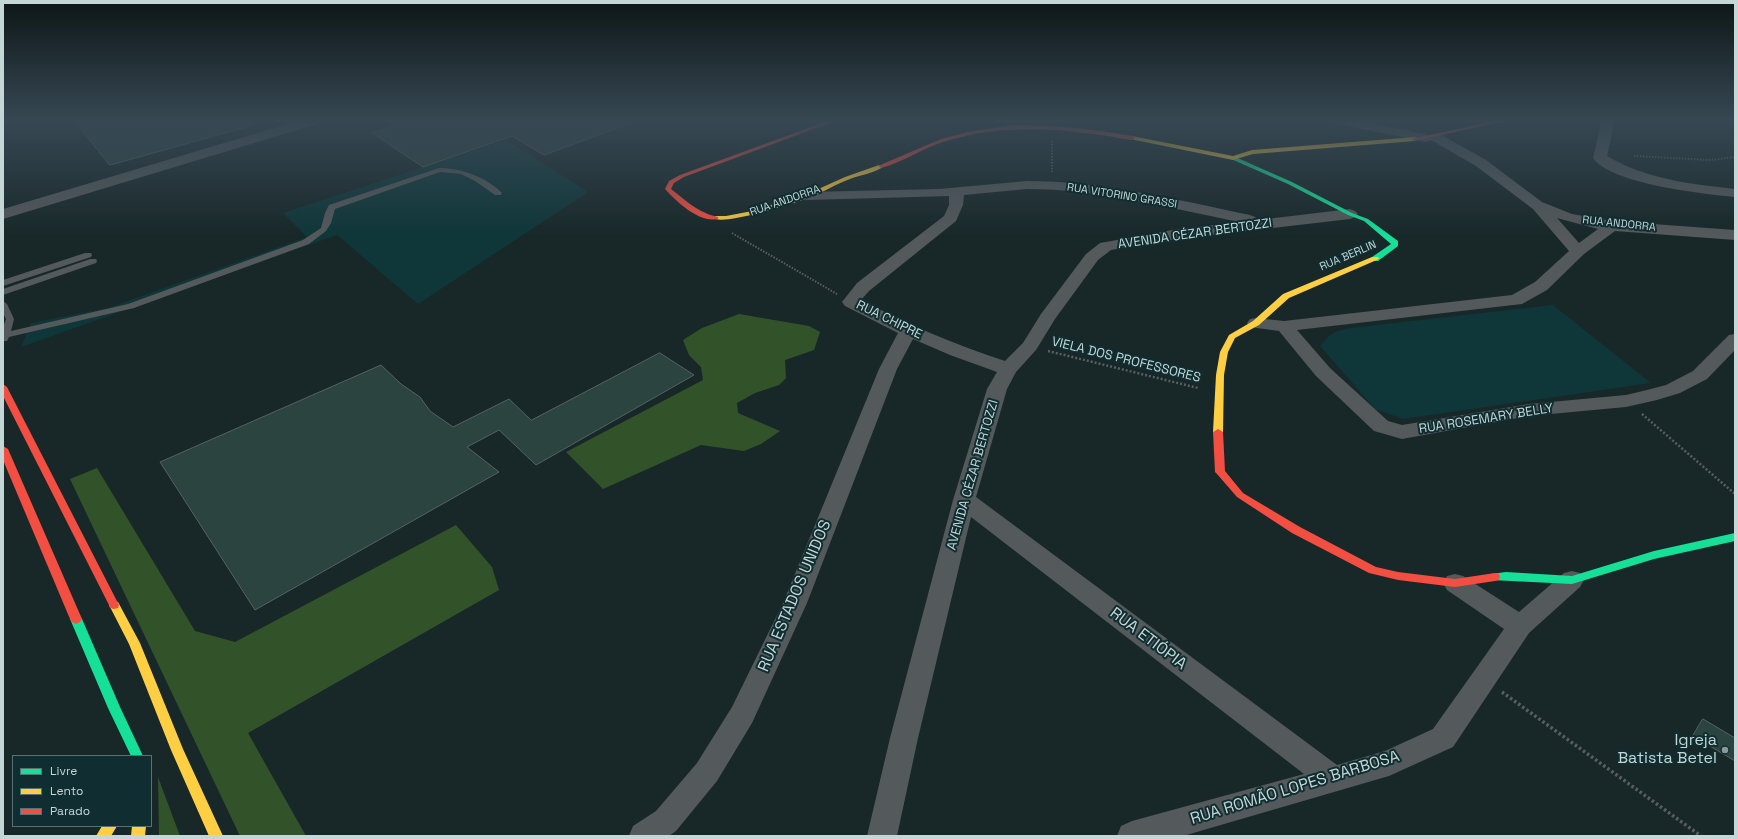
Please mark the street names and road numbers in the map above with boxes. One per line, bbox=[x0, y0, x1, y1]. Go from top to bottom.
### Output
street label: RUA VITORINO GRASSI bbox=[1066, 181, 1178, 211]
street label: RUA ANDORRA bbox=[748, 183, 822, 219]
street label: RUA ANDORRA bbox=[1582, 214, 1656, 234]
street label: AVENIDA CÉZAR BERTOZZI bbox=[1117, 215, 1273, 253]
street label: RUA BERLIN bbox=[1318, 238, 1378, 274]
street label: RUA CHIPRE bbox=[853, 297, 925, 343]
street label: VIELA DOS PROFESSORES bbox=[1050, 334, 1202, 386]
street label: AVENIDA CÉZAR BERTOZZI bbox=[944, 398, 1002, 552]
street label: RUA ROSEMARY BELLY bbox=[1418, 401, 1554, 437]
street label: RUA ESTADOS UNIDOS bbox=[754, 517, 836, 675]
street label: RUA ETIÓPIA bbox=[1106, 604, 1190, 674]
street label: RUA ROMÃO LOPES BARBOSA bbox=[1188, 747, 1402, 829]

